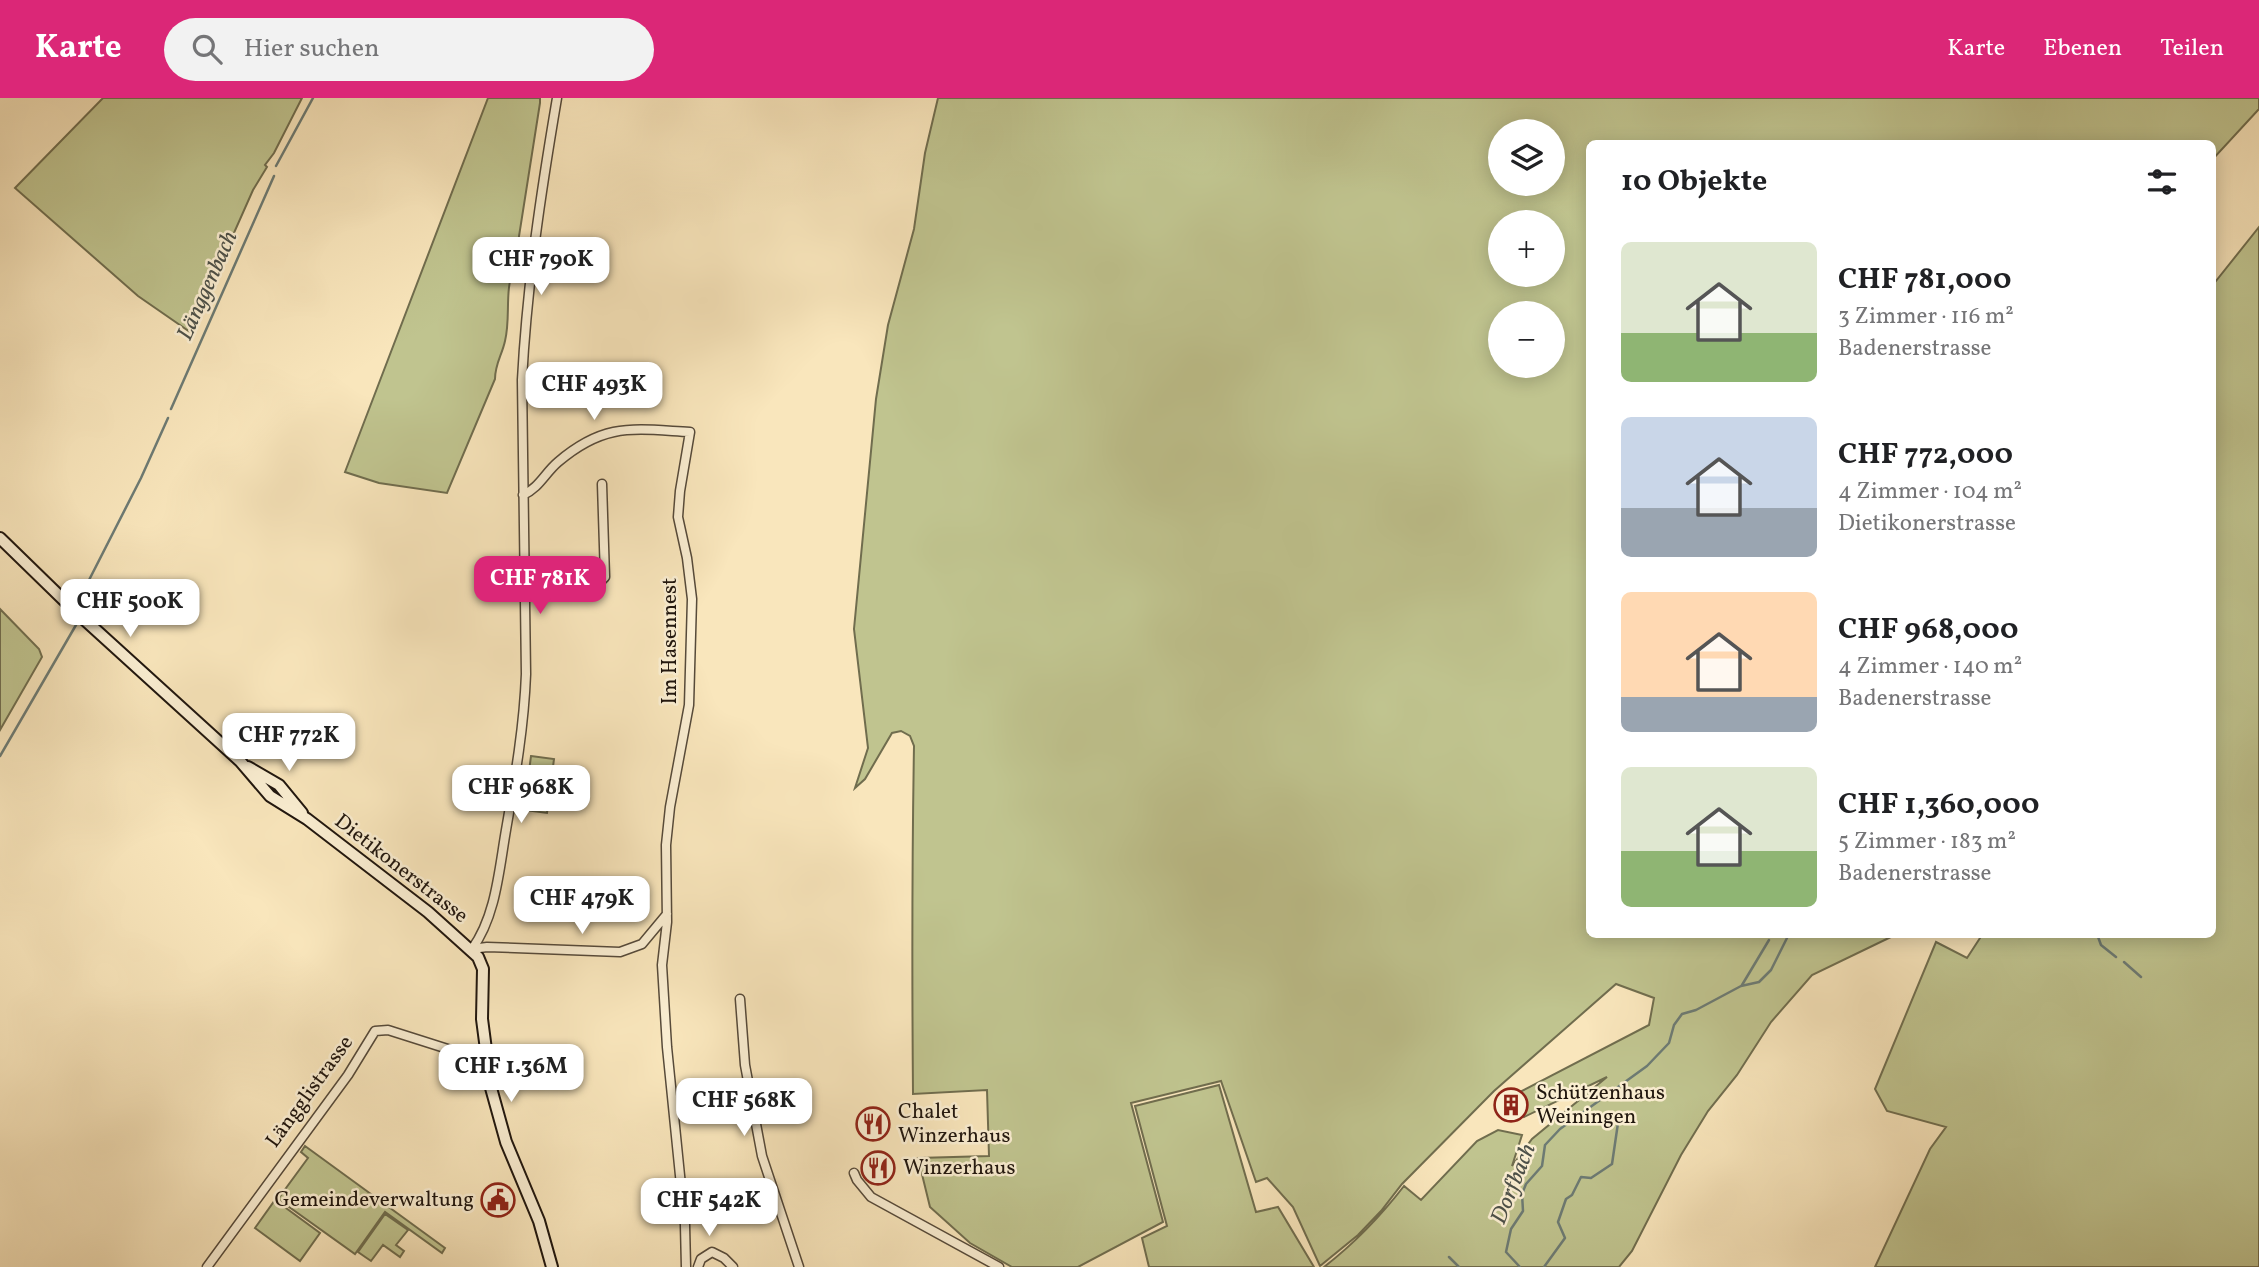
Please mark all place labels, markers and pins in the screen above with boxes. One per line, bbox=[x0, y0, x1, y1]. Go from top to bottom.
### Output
pin: CHF 790K bbox=[469, 238, 613, 297]
pin: CHF 493K bbox=[522, 362, 666, 422]
pin: CHF 781K bbox=[468, 556, 612, 616]
pin: CHF 500K bbox=[58, 580, 202, 639]
pin: CHF 772K bbox=[217, 714, 361, 773]
pin: CHF 968K bbox=[449, 766, 593, 825]
pin: CHF 479K bbox=[510, 876, 654, 936]
pin: CHF 1.36M bbox=[431, 1044, 591, 1104]
pin: CHF 568K bbox=[672, 1079, 816, 1138]
place label: Schützenhaus Weiningen bbox=[1536, 1079, 1665, 1132]
building icon: Schützenhaus Weiningen bbox=[1492, 1086, 1530, 1124]
place label: Chalet Winzerhaus bbox=[898, 1098, 1010, 1151]
restaurant icon: Chalet Winzerhaus bbox=[854, 1105, 892, 1143]
restaurant icon: Winzerhaus bbox=[859, 1149, 897, 1187]
place label: Winzerhaus bbox=[903, 1154, 1015, 1183]
pin: CHF 542K bbox=[637, 1178, 781, 1238]
public building icon: Gemeindeverwaltung bbox=[479, 1181, 517, 1219]
place label: Gemeindeverwaltung bbox=[275, 1186, 474, 1215]

